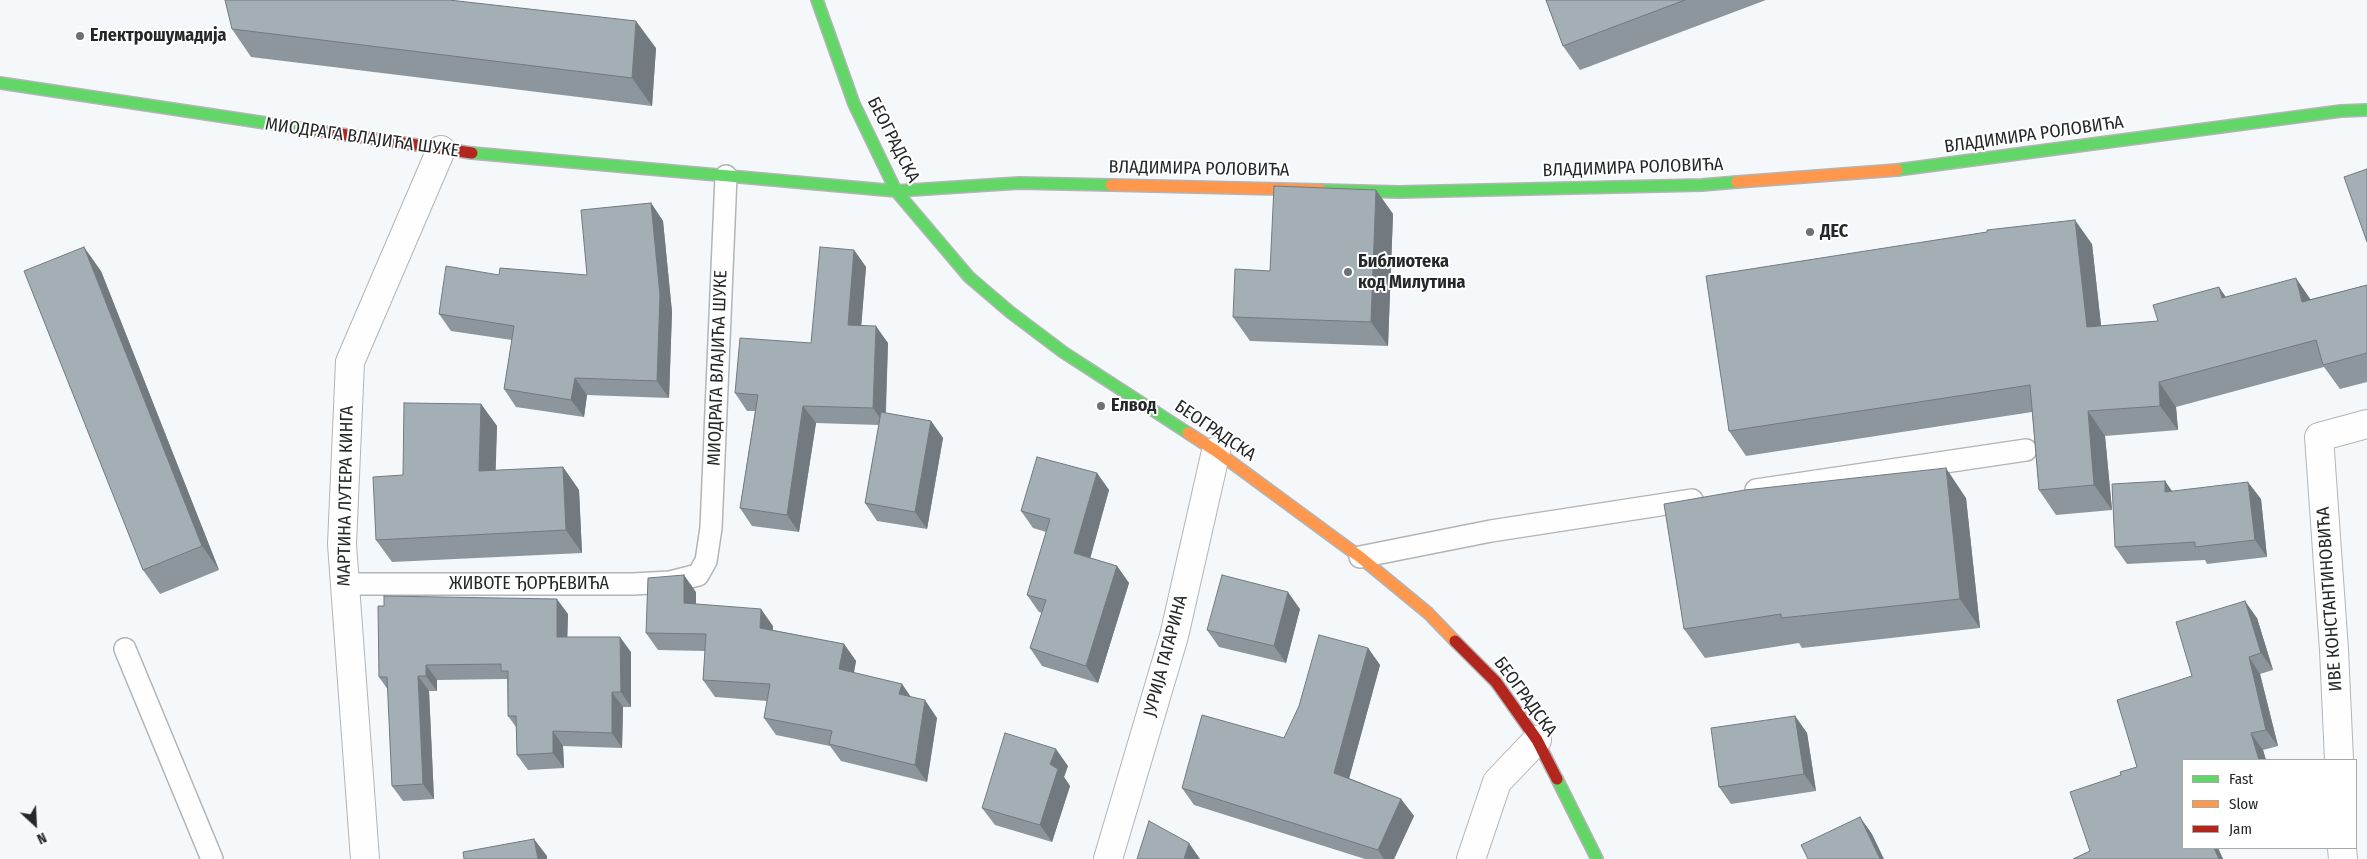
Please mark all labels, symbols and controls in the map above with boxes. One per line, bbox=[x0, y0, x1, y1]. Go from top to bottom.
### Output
place label: Електрошумадија bbox=[90, 25, 227, 47]
marker: Електрошумадија bbox=[74, 30, 86, 42]
street label: БЕОГРАДСКА bbox=[862, 94, 924, 186]
street label: ВЛАДИМИРА РОЛОВИЋА bbox=[1943, 112, 2125, 158]
street label: МИОДРАГА ВЛАЈИЋА ШУКЕ bbox=[264, 114, 460, 162]
street label: ВЛАДИМИРА РОЛОВИЋА bbox=[1542, 154, 1724, 182]
street label: ВЛАДИМИРА РОЛОВИЋА bbox=[1108, 157, 1290, 181]
place label: ДЕС bbox=[1820, 221, 1848, 243]
marker: ДЕС bbox=[1804, 226, 1816, 238]
place label: Библиотека код Милутина bbox=[1358, 251, 1465, 294]
marker: Библиотека код Милутина bbox=[1342, 266, 1354, 278]
street label: МИОДРАГА ВЛАЈИЋА ШУКЕ bbox=[704, 270, 732, 466]
place label: Елвод bbox=[1111, 395, 1156, 417]
street label: БЕОГРАДСКА bbox=[1170, 396, 1260, 466]
marker: Елвод bbox=[1095, 400, 1107, 412]
street label: МАРТИНА ЛУТЕРА КИНГА bbox=[334, 405, 358, 587]
street label: ИВЕ КОНСТАНТИНОВИЋА bbox=[2313, 506, 2347, 692]
street label: ЖИВОТЕ ЂОРЂЕВИЋА bbox=[449, 573, 609, 595]
street label: ЈУРИЈА ГАГАРИНА bbox=[1139, 593, 1193, 719]
street label: БЕОГРАДСКА bbox=[1489, 653, 1561, 741]
legend bbox=[2182, 759, 2357, 849]
text: Fast bbox=[2229, 770, 2253, 788]
text: Slow bbox=[2229, 795, 2258, 813]
north arrow bbox=[10, 799, 60, 849]
text: Jam bbox=[2229, 820, 2252, 838]
text: N bbox=[34, 829, 49, 848]

